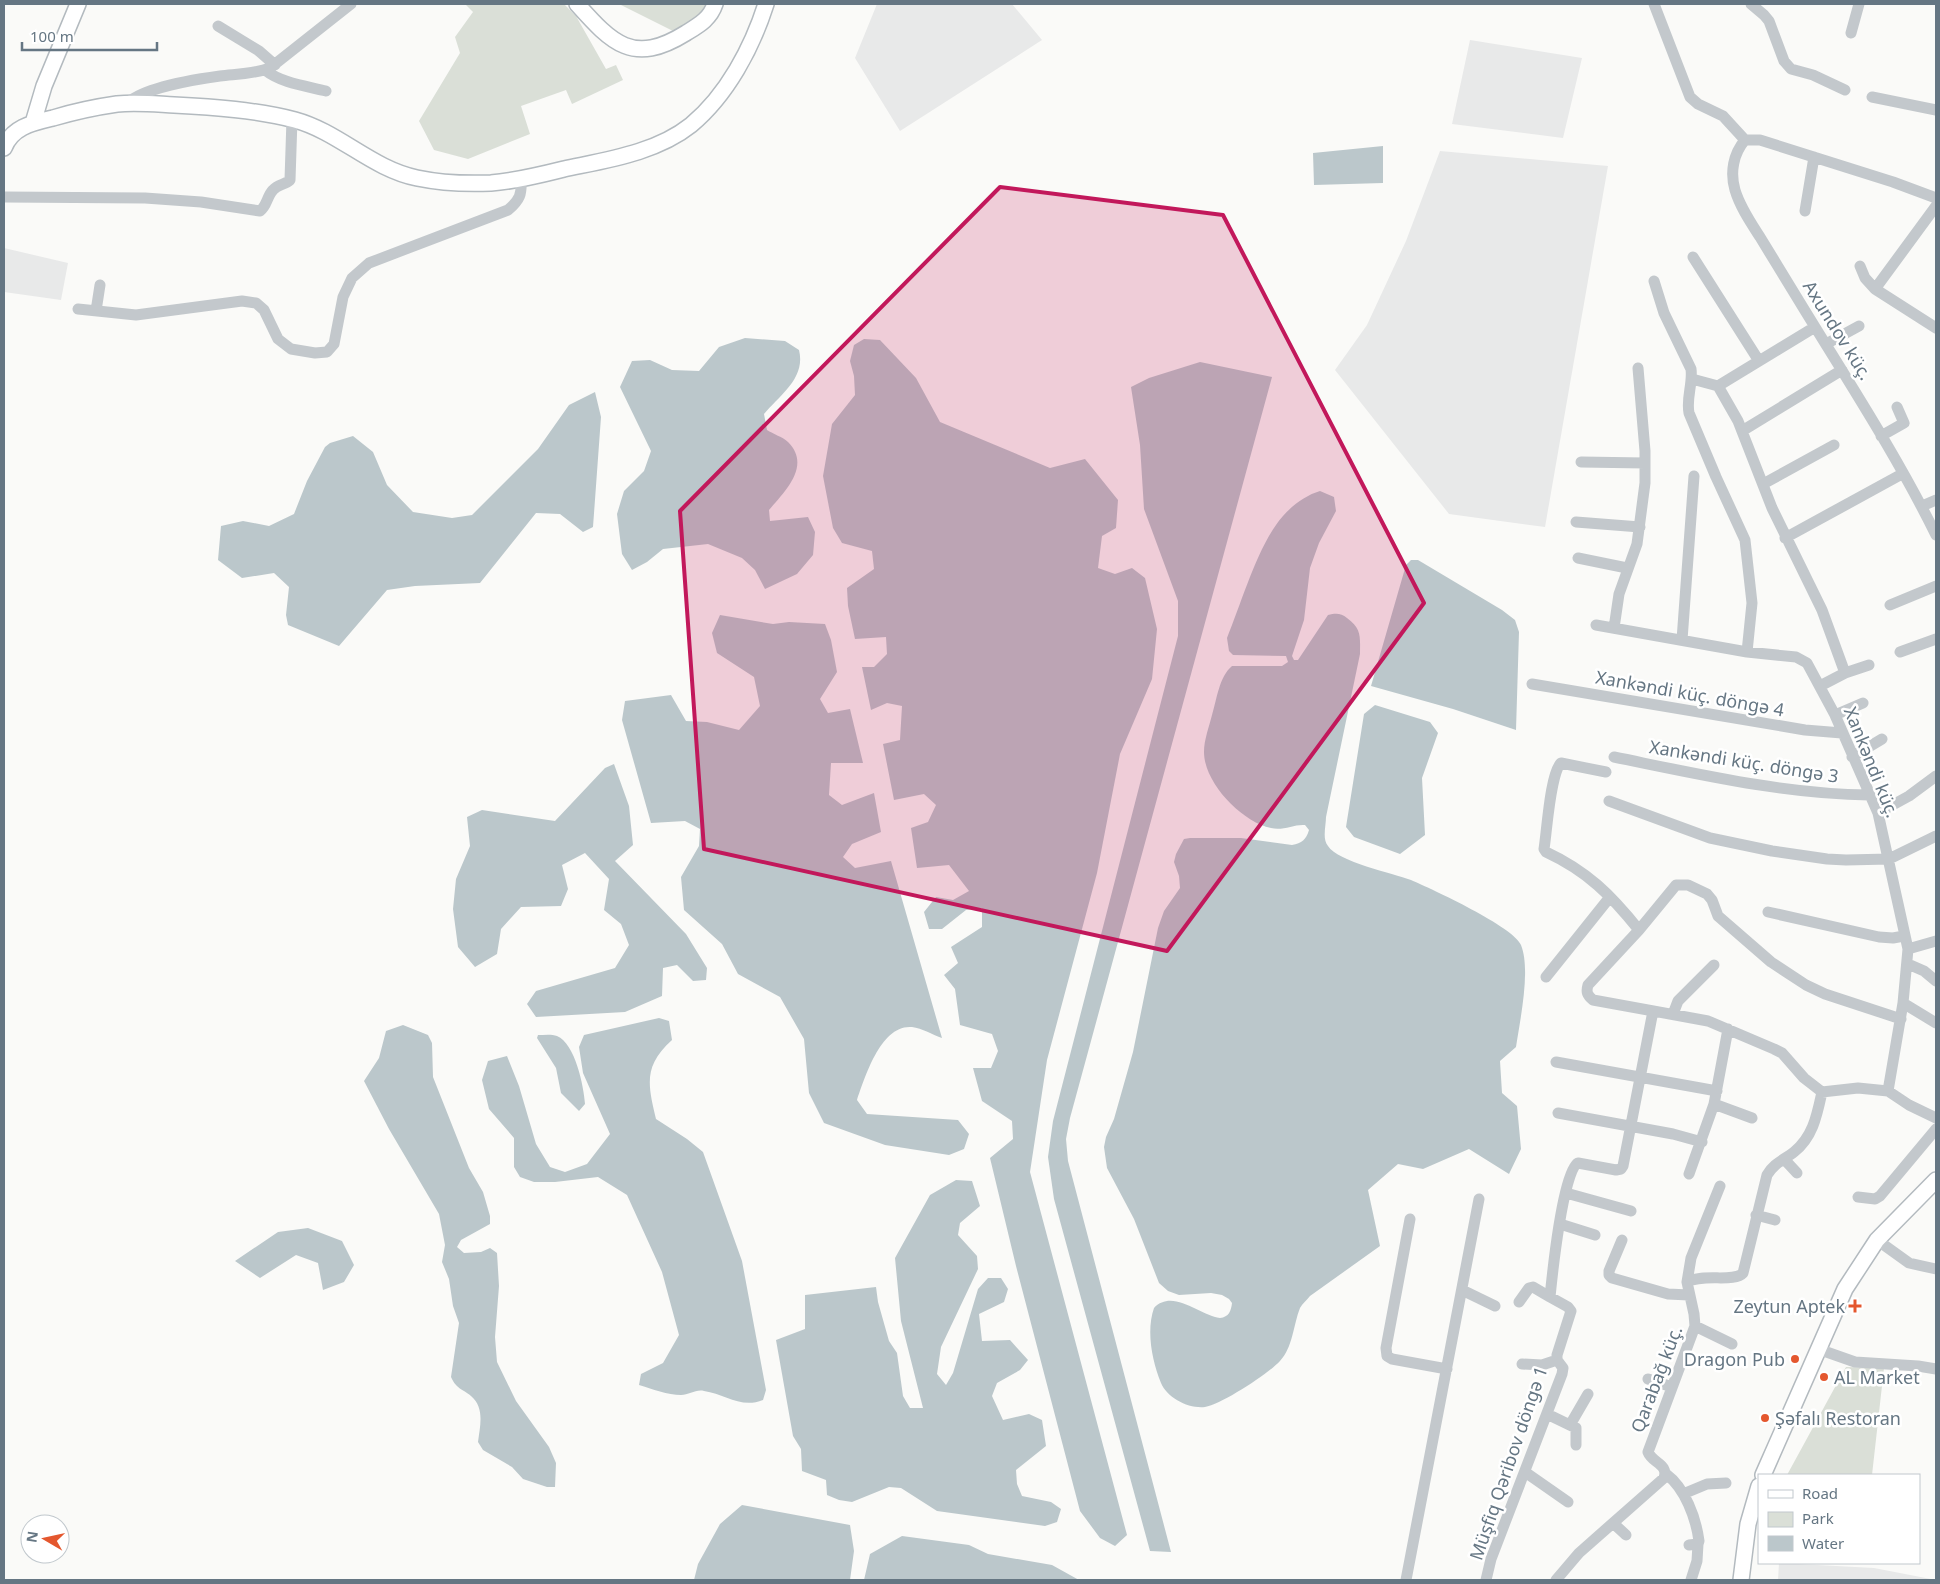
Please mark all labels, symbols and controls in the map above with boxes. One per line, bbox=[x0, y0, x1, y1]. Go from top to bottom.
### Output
scale bar bbox=[22, 20, 158, 52]
text: 100 m bbox=[30, 26, 74, 46]
street label: Axundov küç. bbox=[1798, 276, 1878, 384]
street label: Xankəndi küç. döngə 4 bbox=[1594, 665, 1786, 721]
street label: Xankəndi küç. bbox=[1839, 703, 1905, 821]
street label: Xankəndi küç. döngə 3 bbox=[1648, 734, 1840, 788]
place label: Zeytun Aptek bbox=[1733, 1294, 1845, 1318]
marker: Zeytun Aptek bbox=[1849, 1300, 1861, 1312]
street label: Qarabağ küç. bbox=[1625, 1322, 1687, 1436]
place label: Dragon Pub bbox=[1684, 1347, 1785, 1371]
marker: Dragon Pub bbox=[1789, 1353, 1801, 1365]
street label: Müşfiq Qəribov döngə 1 bbox=[1464, 1363, 1552, 1563]
place label: AL Market bbox=[1834, 1365, 1920, 1389]
marker: AL Market bbox=[1818, 1371, 1830, 1383]
place label: Şəfalı Restoran bbox=[1775, 1406, 1901, 1430]
marker: Şəfalı Restoran bbox=[1759, 1412, 1771, 1424]
legend bbox=[1758, 1474, 1920, 1564]
text: Road bbox=[1802, 1483, 1838, 1503]
text: Park bbox=[1802, 1508, 1834, 1528]
north arrow bbox=[20, 1514, 70, 1564]
text: N bbox=[21, 1530, 42, 1544]
text: Water bbox=[1802, 1533, 1844, 1553]

